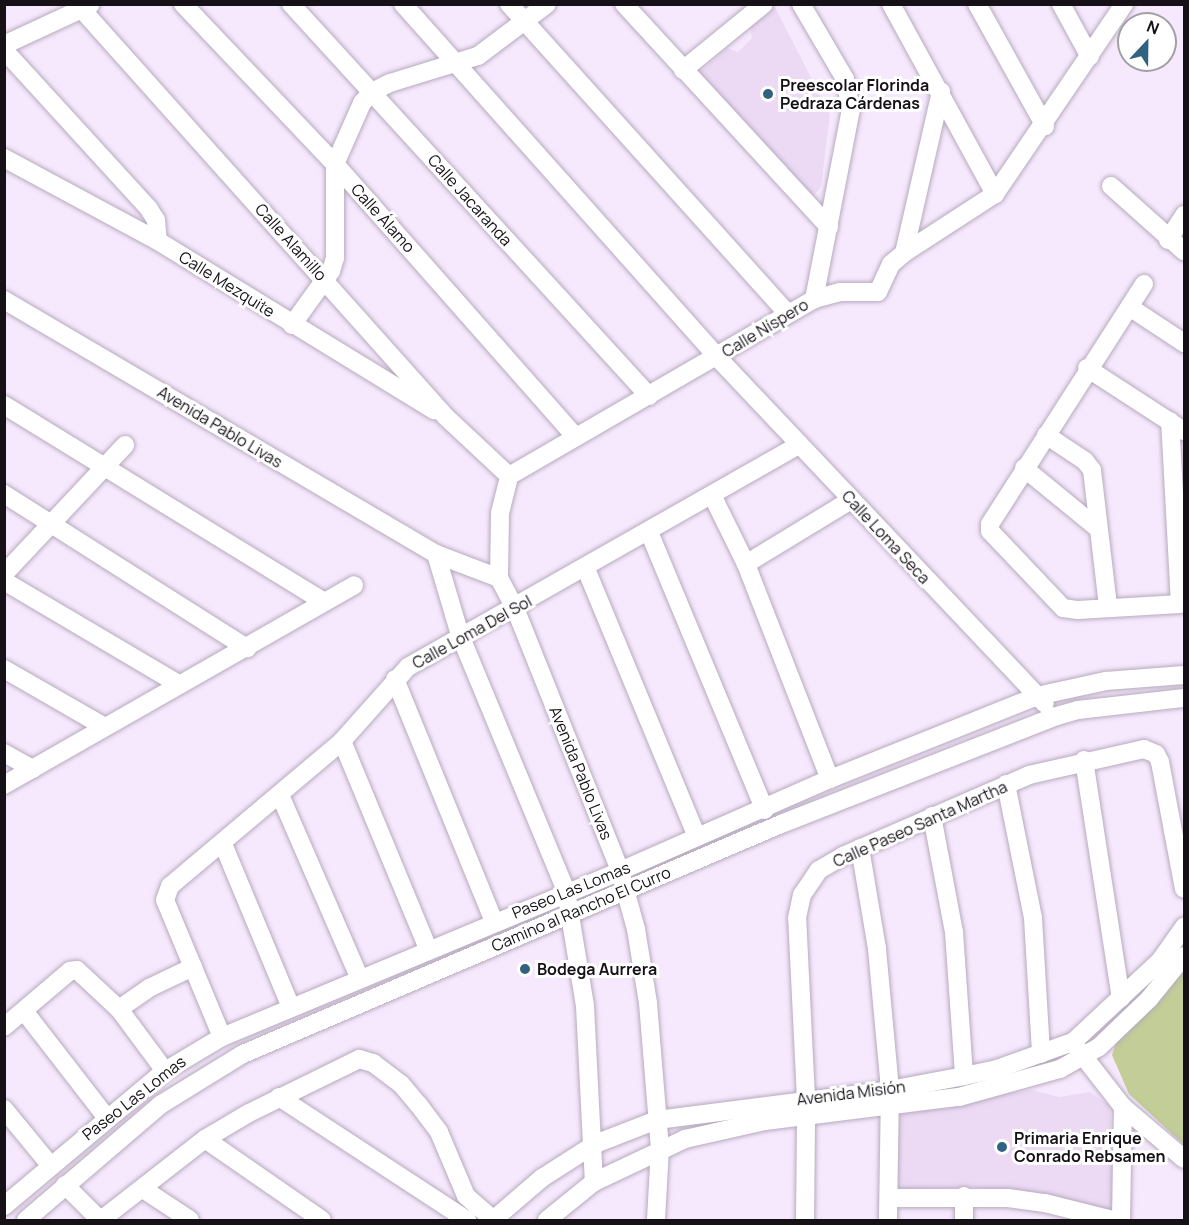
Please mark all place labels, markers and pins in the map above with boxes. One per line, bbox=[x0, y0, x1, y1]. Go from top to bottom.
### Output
place label: Preescolar Florinda Pedraza Cárdenas bbox=[780, 75, 929, 113]
marker: Preescolar Florinda Pedraza Cárdenas bbox=[761, 87, 775, 101]
place label: Bodega Aurrera bbox=[537, 959, 657, 979]
marker: Bodega Aurrera bbox=[518, 962, 532, 976]
place label: Primaria Enrique Conrado Rebsamen bbox=[1014, 1128, 1165, 1166]
marker: Primaria Enrique Conrado Rebsamen bbox=[995, 1140, 1009, 1154]

